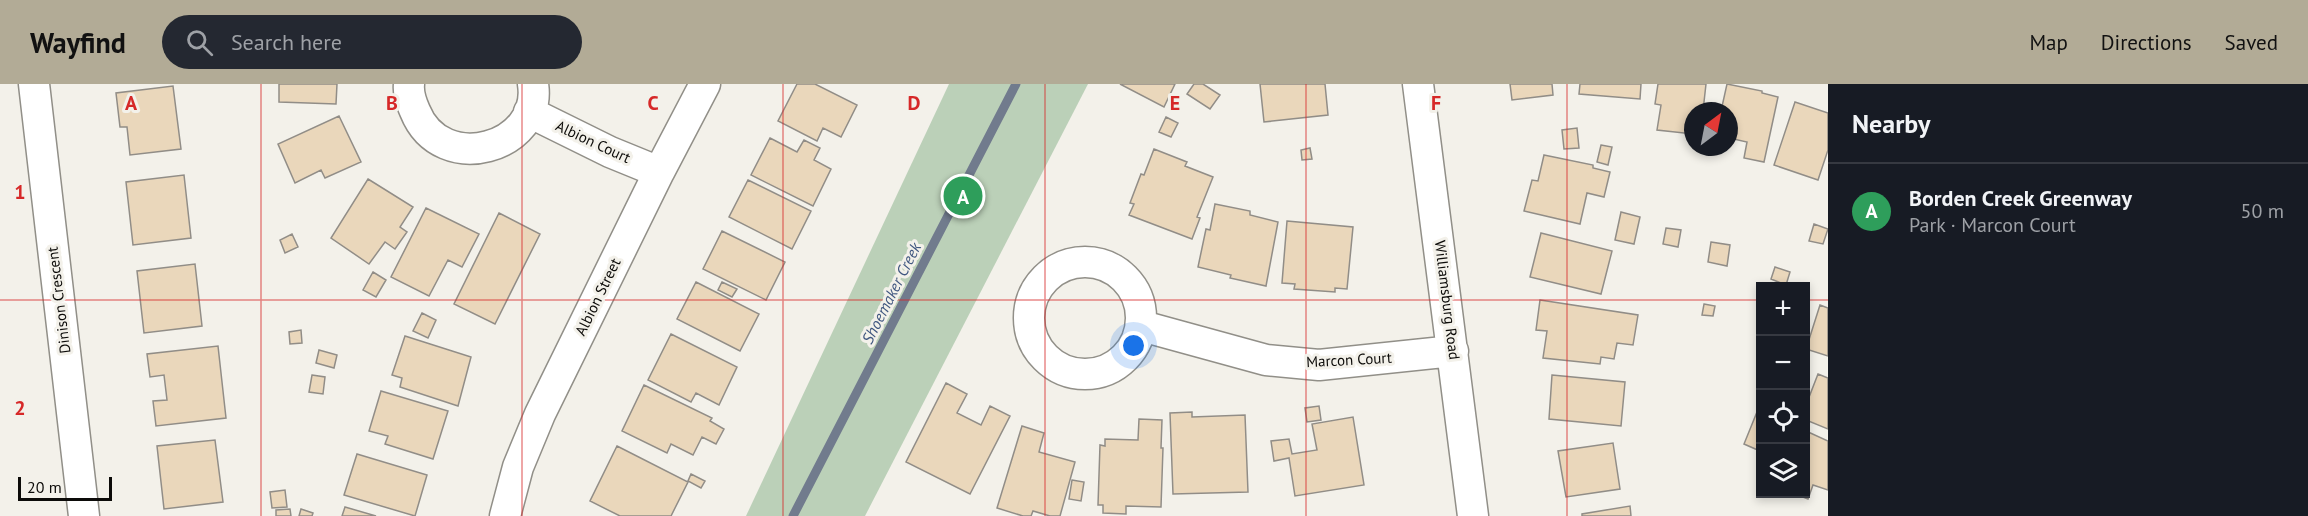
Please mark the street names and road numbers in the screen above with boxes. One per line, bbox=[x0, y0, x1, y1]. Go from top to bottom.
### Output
street label: Albion Court bbox=[553, 116, 634, 167]
street label: Williamsburg Road bbox=[1431, 239, 1464, 361]
street label: Dinison Crescent bbox=[43, 246, 74, 354]
street label: Albion Street bbox=[571, 255, 624, 339]
street label: Marcon Court bbox=[1306, 348, 1392, 371]

